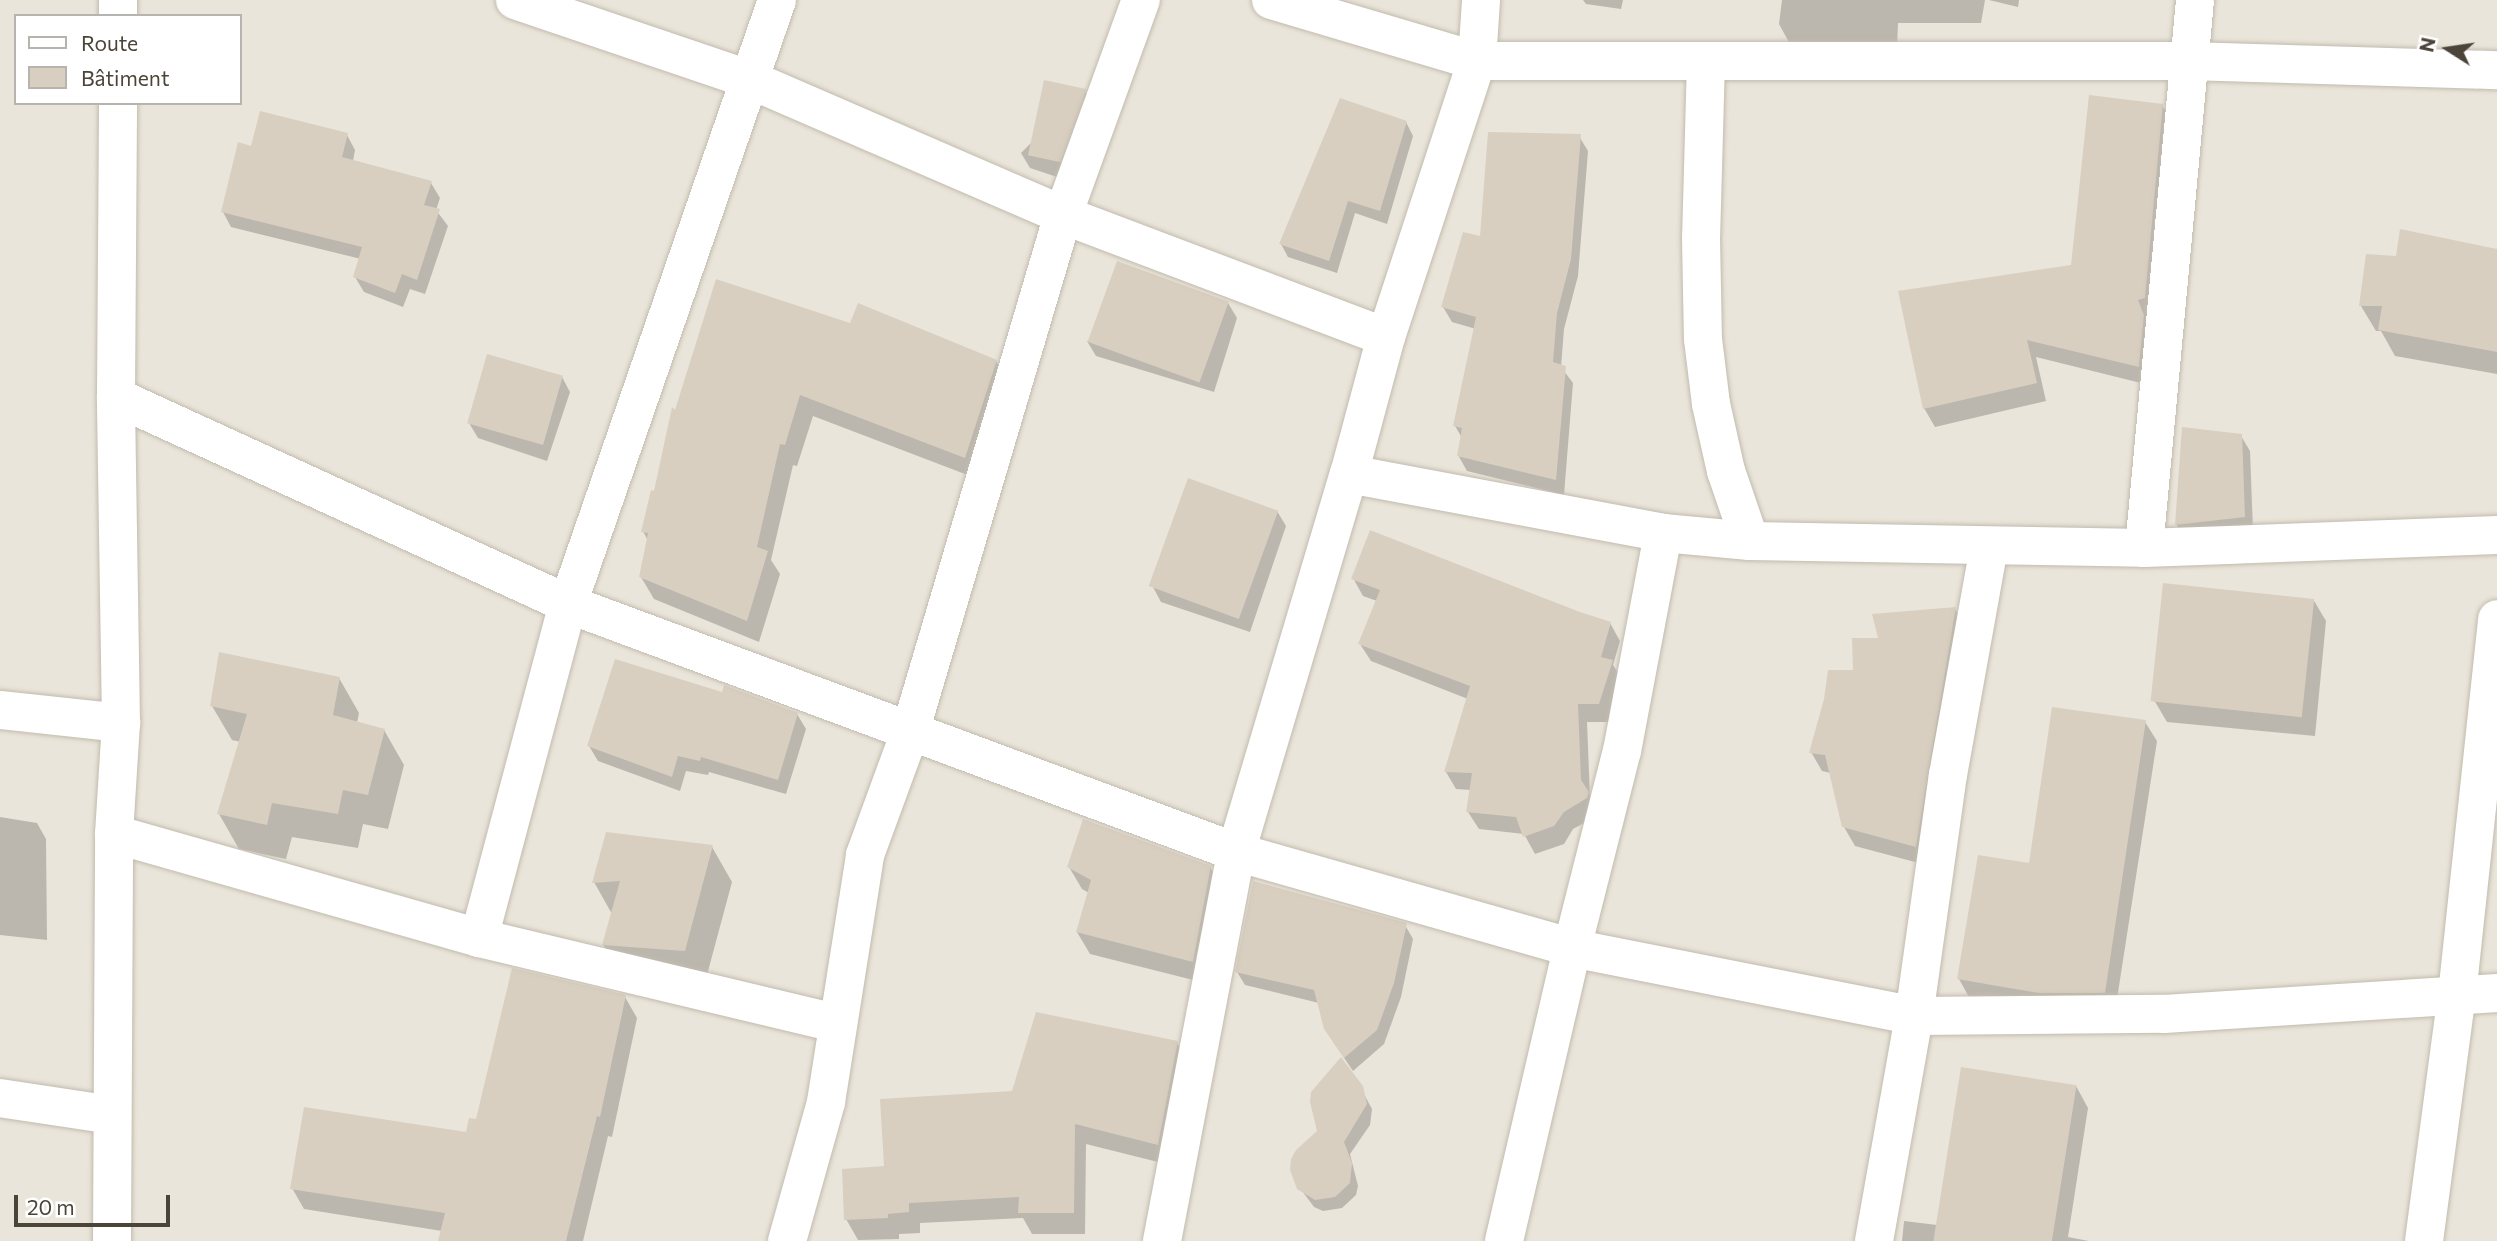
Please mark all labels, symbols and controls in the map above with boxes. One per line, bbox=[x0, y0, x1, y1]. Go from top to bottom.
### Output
legend bbox=[14, 14, 242, 105]
north arrow bbox=[2413, 14, 2483, 84]
text: Route bbox=[81, 30, 138, 55]
text: N bbox=[2414, 35, 2440, 54]
text: Bâtiment bbox=[81, 65, 170, 90]
scale bar bbox=[18, 1182, 173, 1226]
text: 20 m bbox=[27, 1194, 75, 1219]

